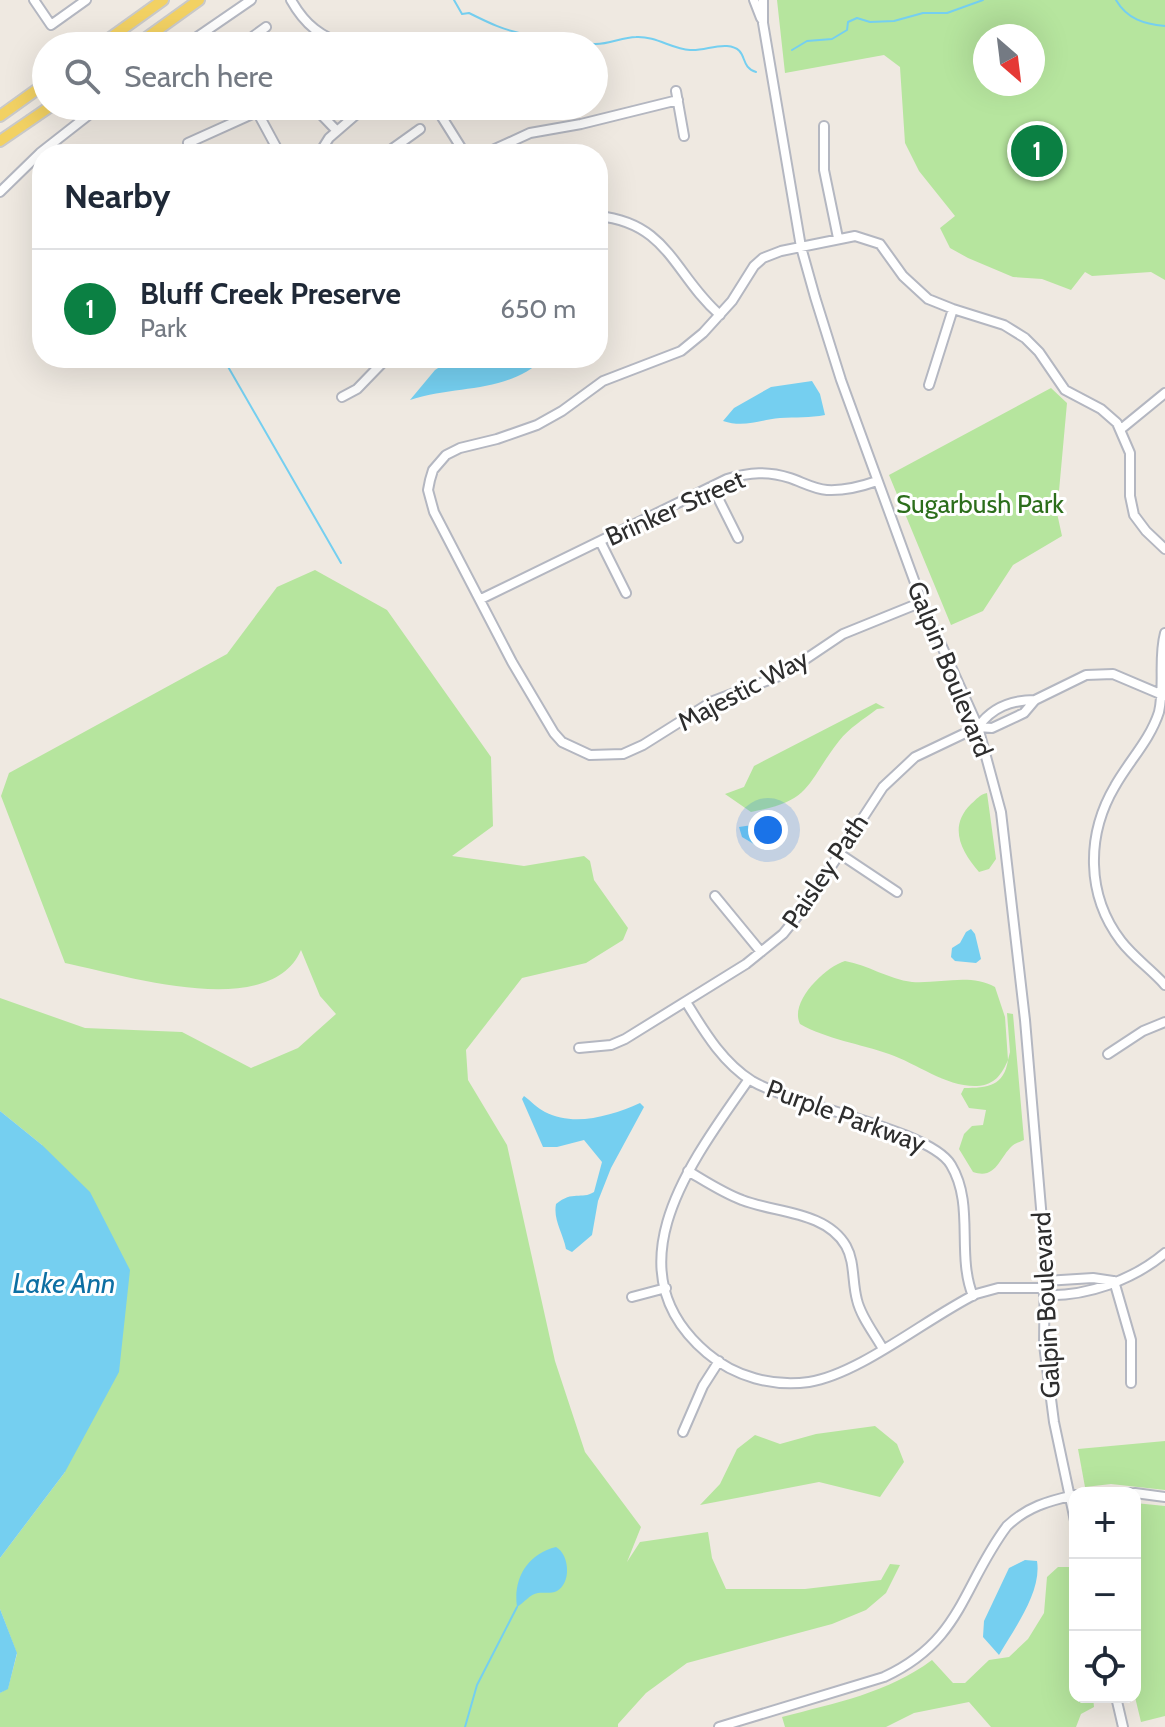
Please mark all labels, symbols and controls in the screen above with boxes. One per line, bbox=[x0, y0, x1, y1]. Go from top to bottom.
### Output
north arrow bbox=[973, 24, 1045, 96]
search box bbox=[32, 32, 608, 120]
icon: search bbox=[60, 54, 104, 98]
text: Search here bbox=[124, 58, 273, 95]
pin: 1 bbox=[1011, 121, 1063, 181]
text: Nearby bbox=[64, 175, 171, 217]
text: Bluff Creek Preserve bbox=[140, 275, 401, 312]
text: 1 bbox=[85, 293, 95, 325]
text: 650 m bbox=[500, 293, 576, 325]
text: Park bbox=[140, 312, 187, 344]
street label: Brinker Street bbox=[600, 463, 750, 553]
park label: Sugarbush Park bbox=[896, 488, 1064, 520]
street label: Galpin Boulevard bbox=[900, 577, 1000, 761]
street label: Majestic Way bbox=[672, 642, 814, 738]
street label: Paisley Path bbox=[775, 808, 875, 934]
your location bbox=[748, 810, 788, 850]
street label: Purple Parkway bbox=[762, 1072, 930, 1160]
street label: Galpin Boulevard bbox=[1025, 1211, 1067, 1399]
water label: Lake Ann bbox=[13, 1266, 115, 1300]
map controls bbox=[1069, 1487, 1141, 1703]
button: + bbox=[1069, 1487, 1141, 1559]
button: − bbox=[1069, 1559, 1141, 1631]
button: locate bbox=[1069, 1631, 1141, 1703]

